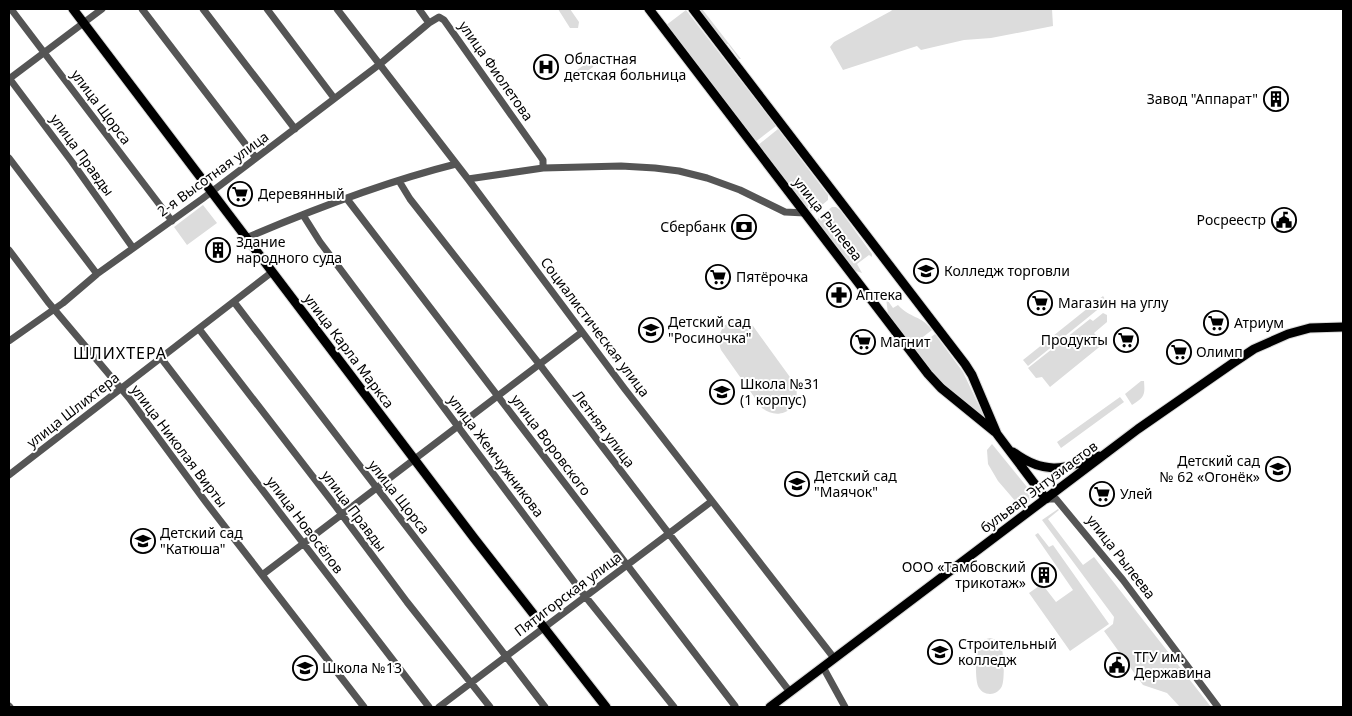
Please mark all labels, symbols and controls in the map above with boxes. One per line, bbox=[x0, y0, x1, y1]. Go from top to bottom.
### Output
street label: улица Фиолетова bbox=[455, 17, 538, 124]
place label: Областная детская больница bbox=[564, 49, 686, 84]
hospital icon: Областная детская больница bbox=[533, 54, 559, 80]
street label: улица Щорса bbox=[67, 65, 136, 148]
building icon: Завод "Аппарат" bbox=[1263, 86, 1289, 112]
place label: Завод "Аппарат" bbox=[1147, 89, 1258, 108]
street label: улица Правды bbox=[46, 110, 119, 199]
street label: 2-я Высотная улица bbox=[153, 127, 272, 220]
street label: улица Рылеева bbox=[790, 173, 867, 265]
supermarket icon: Деревянный bbox=[227, 181, 253, 207]
place label: Деревянный bbox=[258, 184, 345, 203]
public building icon: Росреестр bbox=[1271, 207, 1297, 233]
place label: Росреестр bbox=[1197, 210, 1266, 229]
bank icon: Сбербанк bbox=[731, 214, 757, 240]
place label: Сбербанк bbox=[660, 217, 727, 236]
place label: Здание народного суда bbox=[236, 232, 342, 267]
building icon: Здание народного суда bbox=[205, 237, 231, 263]
street label: Социалистическая улица bbox=[536, 253, 654, 401]
school or university icon: Колледж торговли bbox=[913, 258, 939, 284]
place label: Колледж торговли bbox=[944, 261, 1070, 280]
supermarket icon: Пятёрочка bbox=[705, 264, 731, 290]
place label: Пятёрочка bbox=[736, 267, 808, 286]
pharmacy icon: Аптека bbox=[826, 282, 852, 308]
place label: Аптека bbox=[856, 285, 902, 304]
street label: улица Карла Маркса bbox=[300, 290, 399, 412]
supermarket icon: Магазин на углу bbox=[1027, 290, 1053, 316]
place label: Магазин на углу bbox=[1058, 293, 1169, 312]
supermarket icon: Атриум bbox=[1203, 310, 1229, 336]
place label: Детский сад "Росиночка" bbox=[668, 312, 751, 347]
place label: Атриум bbox=[1234, 313, 1284, 332]
school or university icon: Детский сад "Росиночка" bbox=[638, 317, 664, 343]
supermarket icon: Продукты bbox=[1113, 327, 1139, 353]
supermarket icon: Магнит bbox=[850, 329, 876, 355]
place label: Продукты bbox=[1041, 330, 1108, 349]
place label: Магнит bbox=[880, 332, 931, 351]
supermarket icon: Олимп bbox=[1166, 339, 1192, 365]
district label: ШЛИХТЕРА bbox=[73, 342, 167, 364]
place label: Олимп bbox=[1196, 342, 1243, 361]
street label: улица Шлихтера bbox=[23, 368, 123, 452]
place label: Школа №31 (1 корпус) bbox=[740, 374, 820, 409]
school or university icon: Школа №31 (1 корпус) bbox=[709, 379, 735, 405]
street label: улица Николая Вирты bbox=[127, 381, 232, 511]
street label: Летняя улица bbox=[569, 386, 640, 471]
street label: улица Воровского bbox=[507, 390, 596, 499]
street label: улица Жемчужникова bbox=[444, 391, 549, 521]
street label: бульвар Энтузиастов bbox=[976, 436, 1101, 537]
place label: Детский сад № 62 «Огонёк» bbox=[1159, 451, 1260, 486]
street label: улица Щорса bbox=[364, 456, 434, 538]
school or university icon: Детский сад № 62 «Огонёк» bbox=[1265, 456, 1291, 482]
street label: улица Правды bbox=[318, 466, 391, 555]
place label: Детский сад "Маячок" bbox=[814, 466, 897, 501]
school or university icon: Детский сад "Маячок" bbox=[784, 471, 810, 497]
street label: улица Новосёлов bbox=[263, 472, 348, 577]
supermarket icon: Улей bbox=[1089, 481, 1115, 507]
place label: Улей bbox=[1120, 484, 1153, 503]
street label: улица Рылеева bbox=[1083, 511, 1160, 603]
place label: Детский сад "Катюша" bbox=[160, 523, 243, 558]
school or university icon: Детский сад "Катюша" bbox=[130, 528, 156, 554]
street label: Пятигорская улица bbox=[510, 547, 625, 640]
place label: ООО «Тамбовский трикотаж» bbox=[902, 557, 1026, 592]
building icon: ООО «Тамбовский трикотаж» bbox=[1031, 562, 1057, 588]
place label: Строительный колледж bbox=[958, 634, 1057, 669]
school or university icon: Строительный колледж bbox=[927, 639, 953, 665]
place label: ТГУ им. Державина bbox=[1134, 647, 1211, 682]
public building icon: ТГУ им. Державина bbox=[1104, 652, 1130, 678]
school or university icon: Школа №13 bbox=[292, 655, 318, 681]
place label: Школа №13 bbox=[322, 658, 402, 677]

